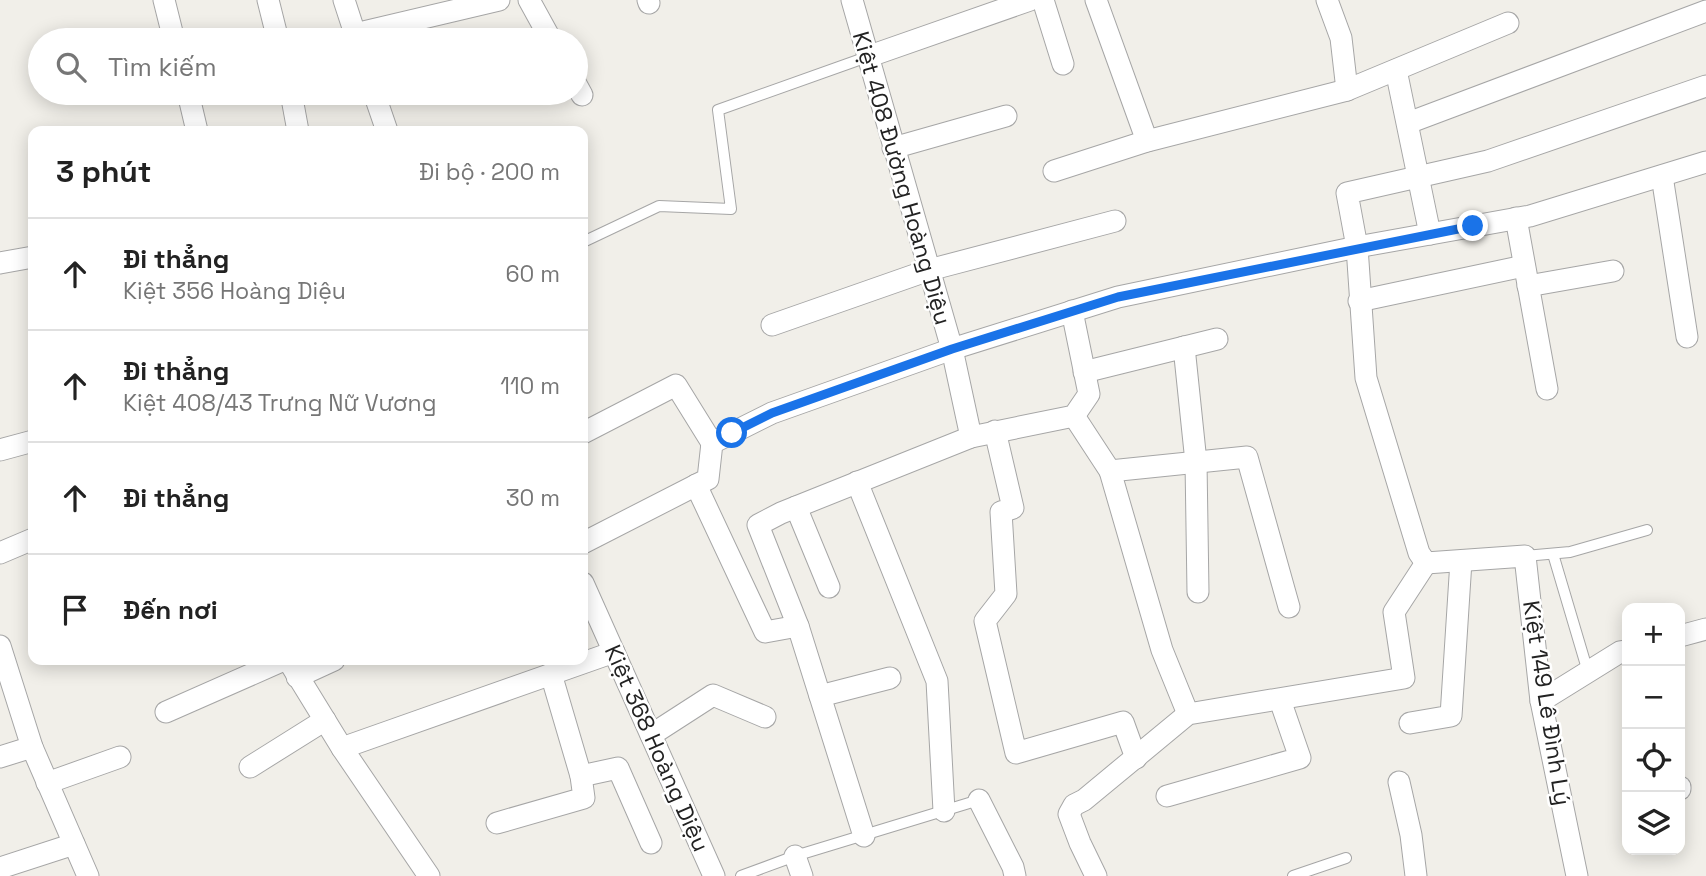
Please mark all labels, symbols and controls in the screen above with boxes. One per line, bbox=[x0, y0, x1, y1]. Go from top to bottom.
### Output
search box bbox=[28, 28, 588, 105]
street label: Kiệt 408 Đường Hoàng Diệu bbox=[846, 28, 958, 328]
icon: search bbox=[52, 48, 90, 86]
text: Tìm kiếm bbox=[108, 50, 217, 84]
text: 3 phút bbox=[56, 152, 151, 191]
text: Đi bộ · 200 m bbox=[419, 157, 560, 187]
route end bbox=[1457, 210, 1488, 241]
text: Đi thẳng bbox=[123, 242, 229, 276]
icon: ahead bbox=[56, 255, 94, 293]
text: 60 m bbox=[505, 259, 560, 289]
text: Kiệt 356 Hoàng Diệu bbox=[123, 276, 346, 306]
text: Đi thẳng bbox=[123, 354, 229, 388]
icon: ahead bbox=[56, 367, 94, 405]
text: 110 m bbox=[500, 371, 560, 401]
text: Kiệt 408/43 Trưng Nữ Vương bbox=[123, 388, 436, 418]
route start bbox=[716, 417, 747, 448]
icon: ahead bbox=[56, 479, 94, 517]
text: Đi thẳng bbox=[123, 481, 229, 515]
text: 30 m bbox=[506, 483, 560, 513]
icon: arrive bbox=[56, 591, 94, 629]
text: Đến nơi bbox=[123, 593, 218, 627]
street label: Kiệt 149 Lê Đình Lý bbox=[1516, 599, 1578, 807]
map controls bbox=[1622, 603, 1685, 855]
button: + bbox=[1622, 603, 1685, 666]
street label: Kiệt 368 Hoàng Diệu bbox=[598, 640, 716, 856]
button: − bbox=[1622, 666, 1685, 729]
button: locate bbox=[1622, 729, 1685, 792]
button: layers bbox=[1622, 792, 1685, 855]

